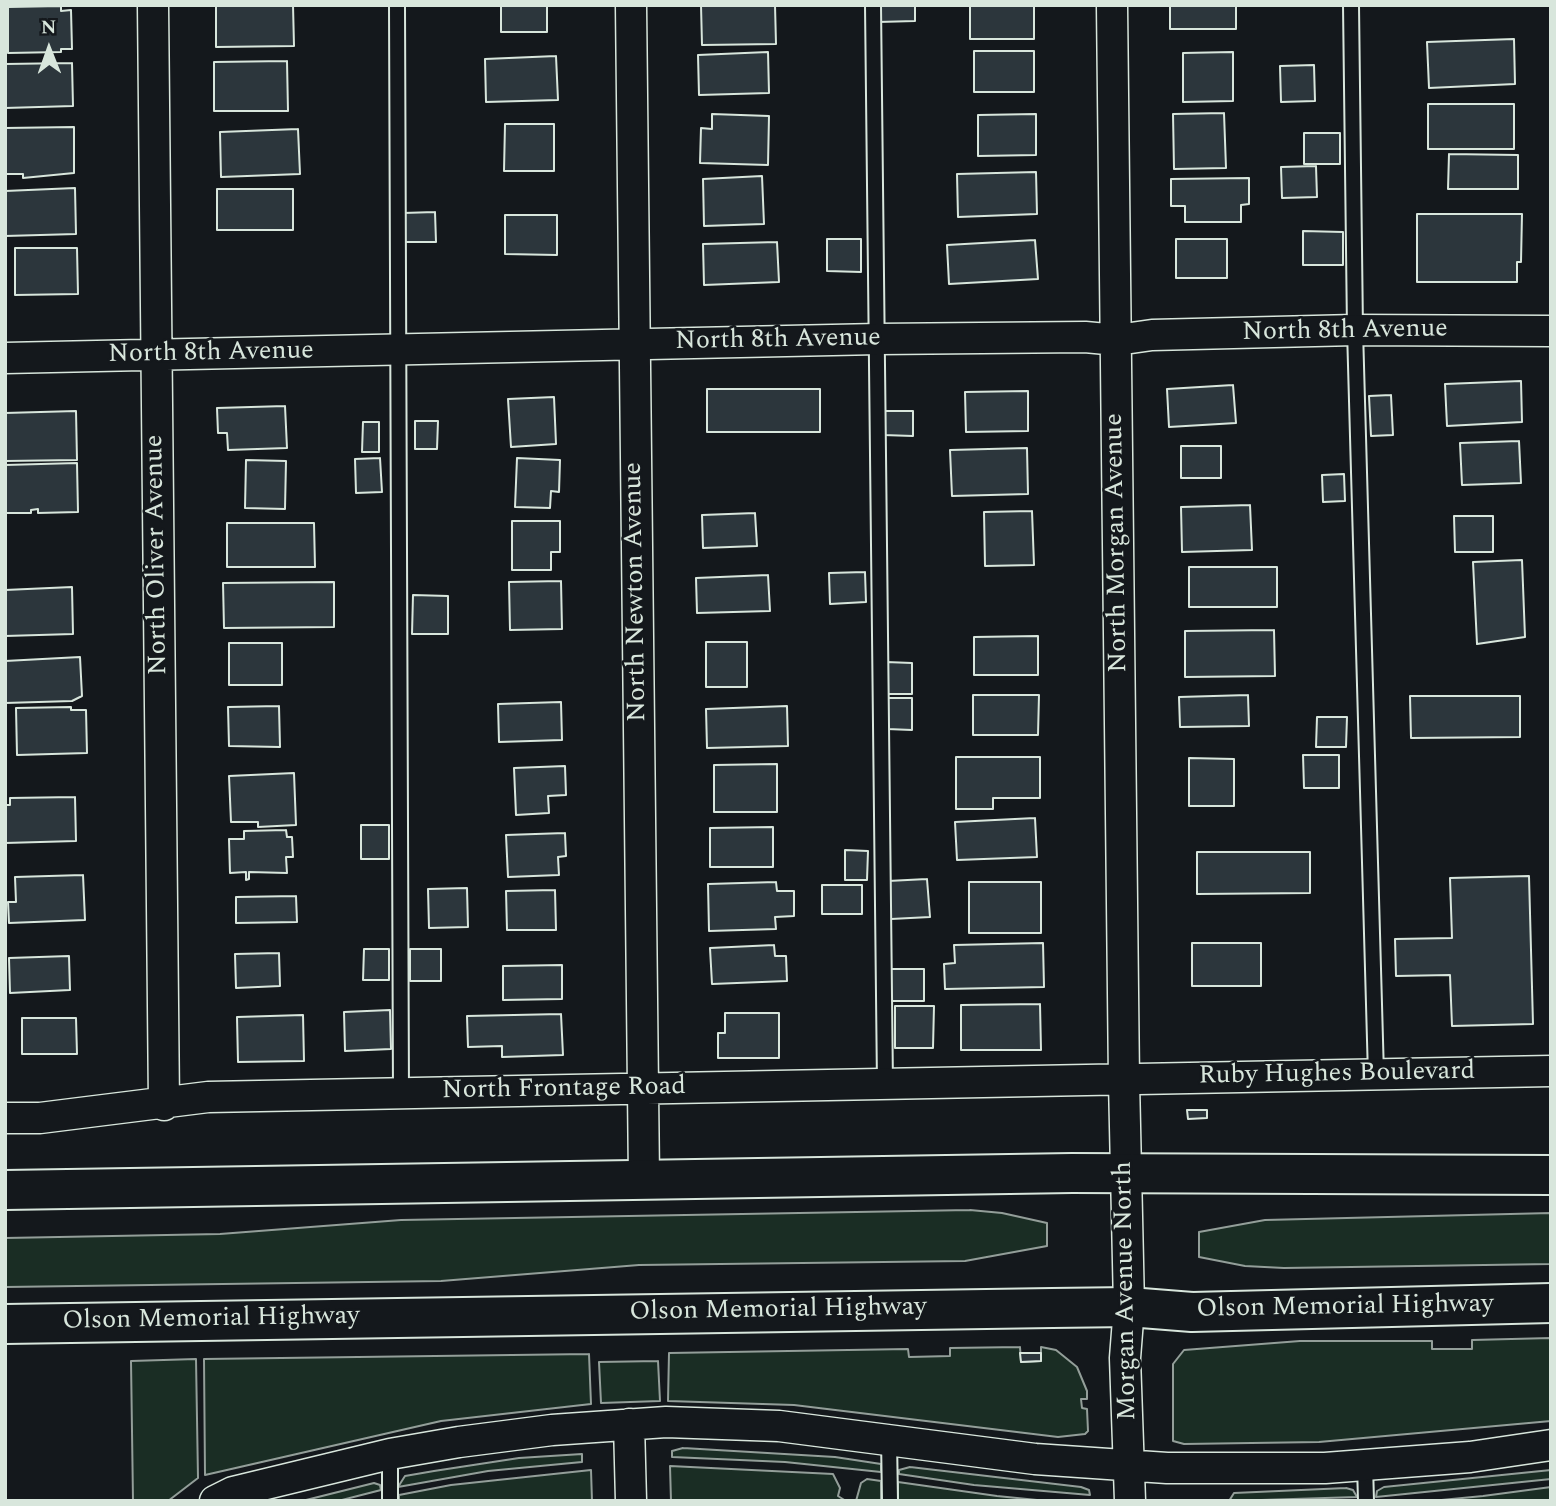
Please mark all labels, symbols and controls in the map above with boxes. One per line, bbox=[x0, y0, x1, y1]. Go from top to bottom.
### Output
text: N bbox=[41, 13, 57, 42]
north arrow bbox=[14, 14, 84, 84]
street label: North 8th Avenue bbox=[1242, 315, 1448, 349]
street label: North 8th Avenue bbox=[675, 324, 881, 358]
street label: North 8th Avenue bbox=[108, 337, 314, 371]
street label: North Morgan Avenue bbox=[1100, 413, 1136, 673]
street label: North Oliver Avenue bbox=[140, 435, 176, 675]
street label: North Newton Avenue bbox=[619, 462, 655, 722]
street label: Ruby Hughes Boulevard bbox=[1198, 1057, 1476, 1093]
street label: North Frontage Road bbox=[442, 1072, 686, 1108]
street label: Morgan Avenue North bbox=[1109, 1161, 1145, 1421]
street label: Olson Memorial Highway bbox=[1196, 1290, 1494, 1326]
street label: Olson Memorial Highway bbox=[629, 1293, 927, 1329]
street label: Olson Memorial Highway bbox=[62, 1302, 360, 1338]

